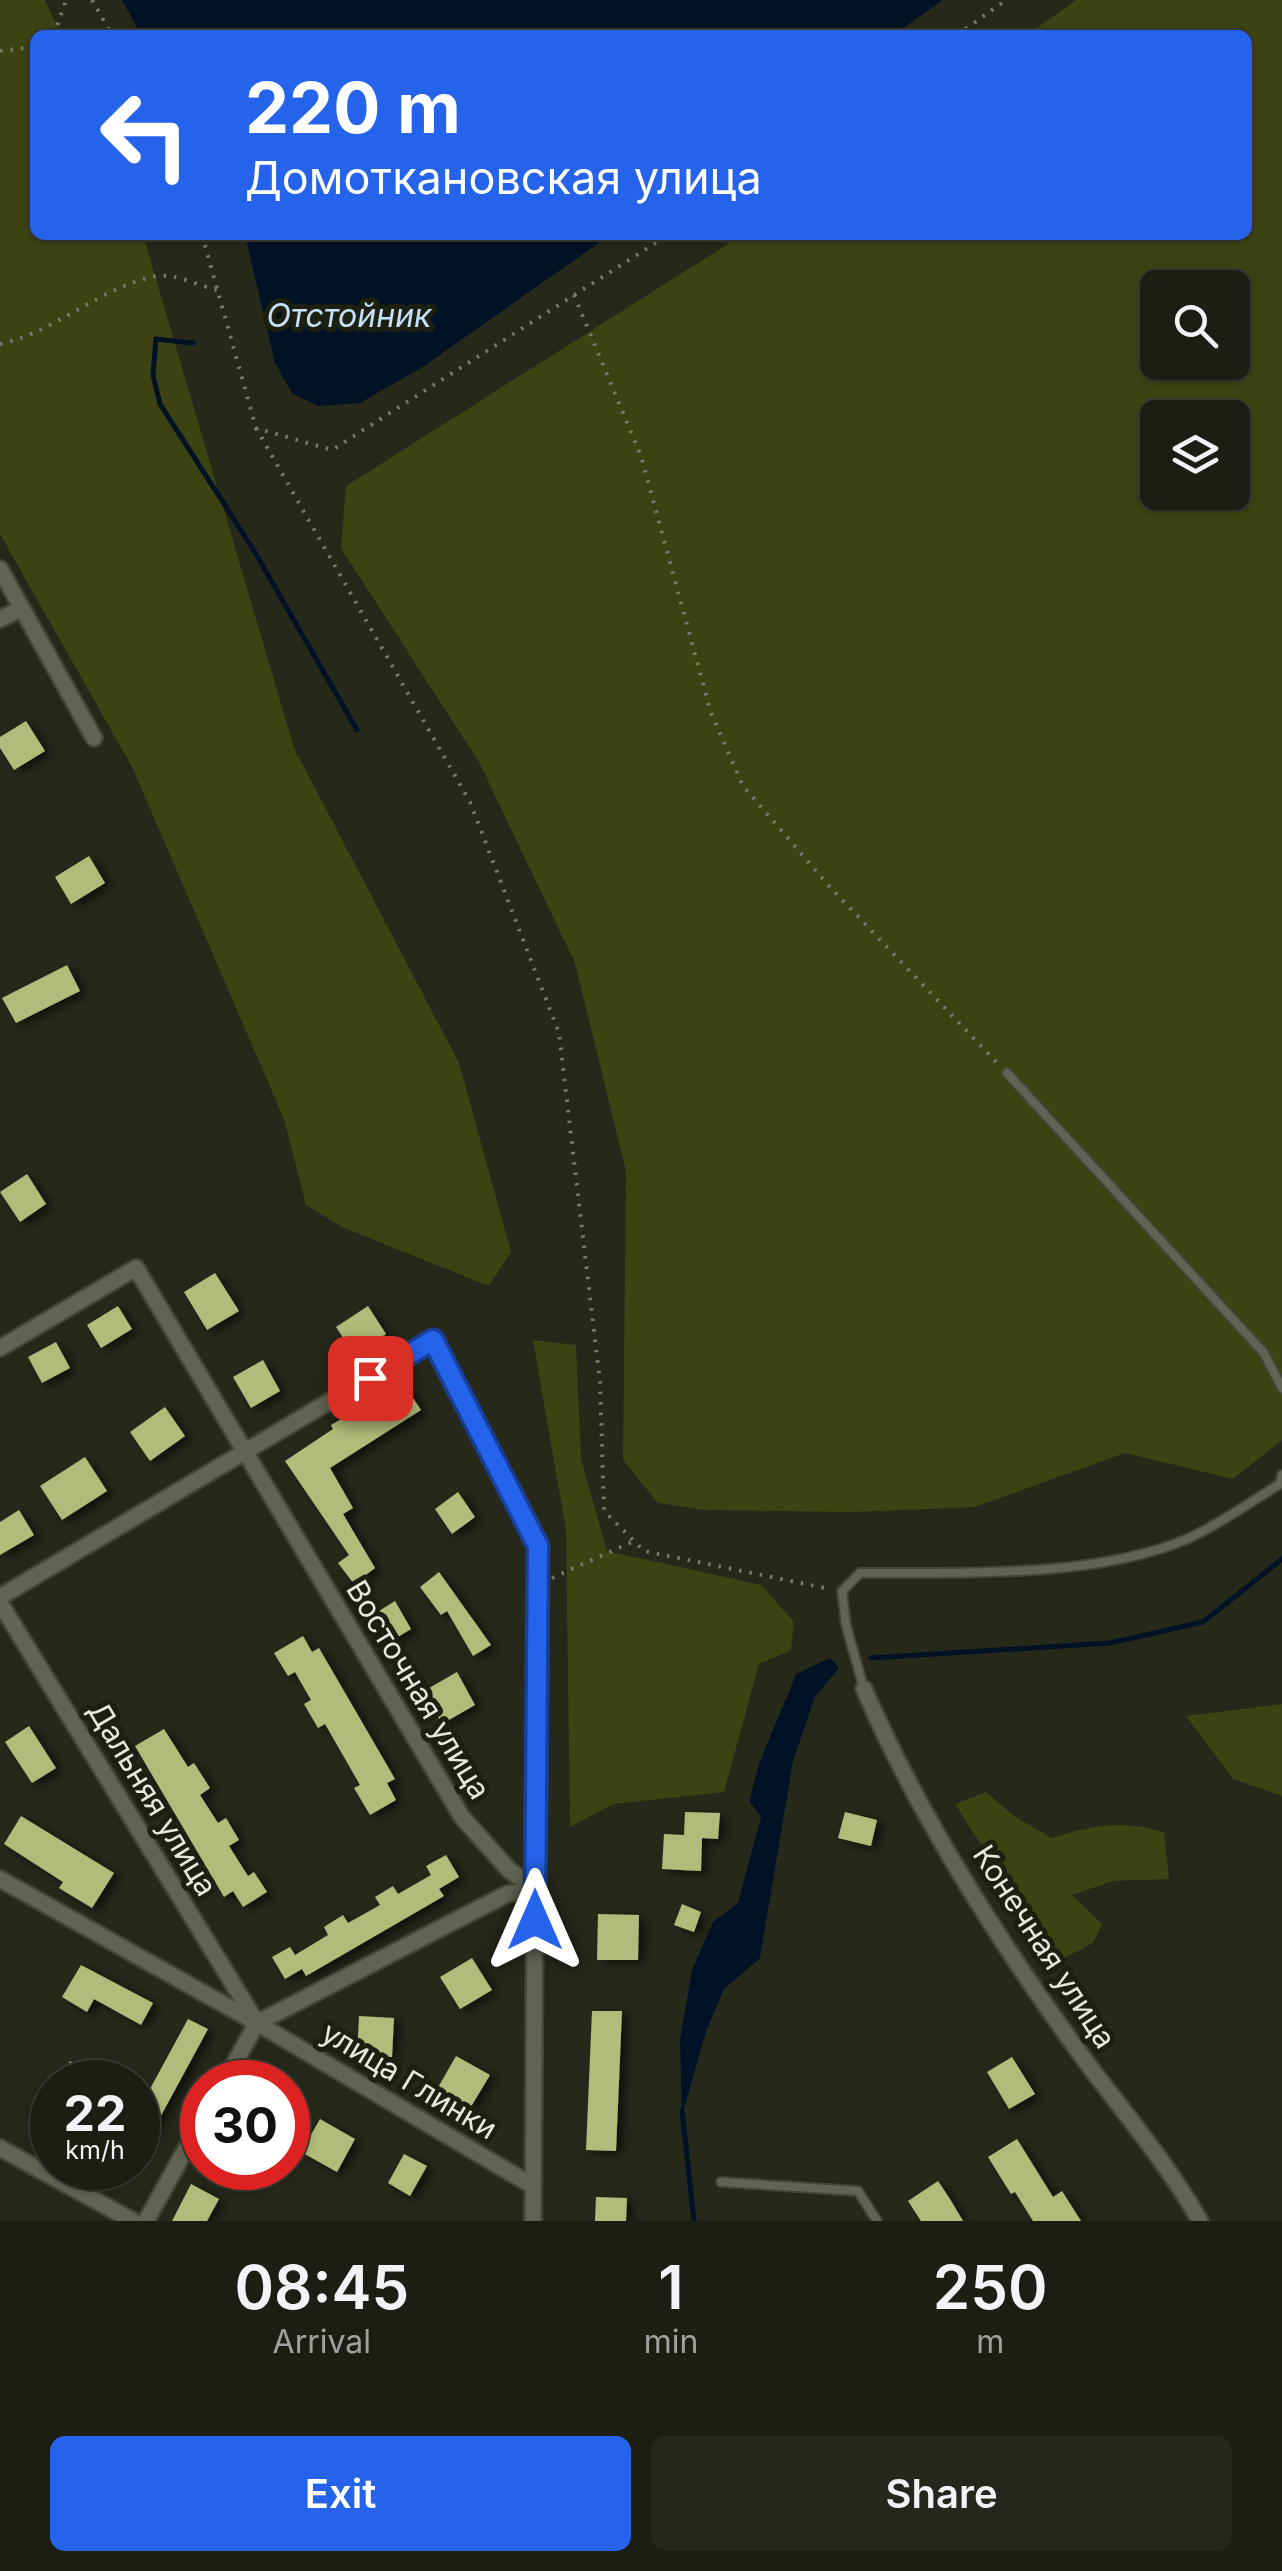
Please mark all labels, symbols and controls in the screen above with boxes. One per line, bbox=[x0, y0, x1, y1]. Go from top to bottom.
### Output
text: 220 m bbox=[245, 65, 461, 150]
icon: left bbox=[80, 70, 210, 200]
text: Домоткановская улица bbox=[245, 150, 762, 205]
map controls bbox=[1140, 270, 1250, 510]
button: search bbox=[1140, 270, 1250, 380]
water label: Отстойник bbox=[267, 296, 433, 335]
button: layers bbox=[1140, 400, 1250, 510]
pin bbox=[328, 1336, 413, 1421]
icon: arrive bbox=[343, 1351, 398, 1406]
street label: Восточная улица bbox=[339, 1574, 498, 1805]
street label: Дальняя улица bbox=[81, 1695, 225, 1902]
street label: Конечная улица bbox=[966, 1838, 1124, 2055]
position arrow bbox=[483, 1868, 587, 1972]
street label: улица Глинки bbox=[315, 2014, 504, 2147]
speed limit sign: 30 bbox=[180, 2060, 310, 2190]
text: 22 bbox=[64, 2083, 127, 2143]
text: km/h bbox=[65, 2135, 125, 2165]
text: 08:45 bbox=[234, 2251, 409, 2323]
text: 1 bbox=[658, 2251, 684, 2323]
text: 250 bbox=[933, 2251, 1048, 2323]
text: Arrival bbox=[273, 2322, 371, 2361]
text: min bbox=[644, 2322, 698, 2361]
text: m bbox=[976, 2322, 1004, 2361]
button: Exit bbox=[50, 2436, 631, 2551]
button: Share bbox=[651, 2436, 1232, 2551]

